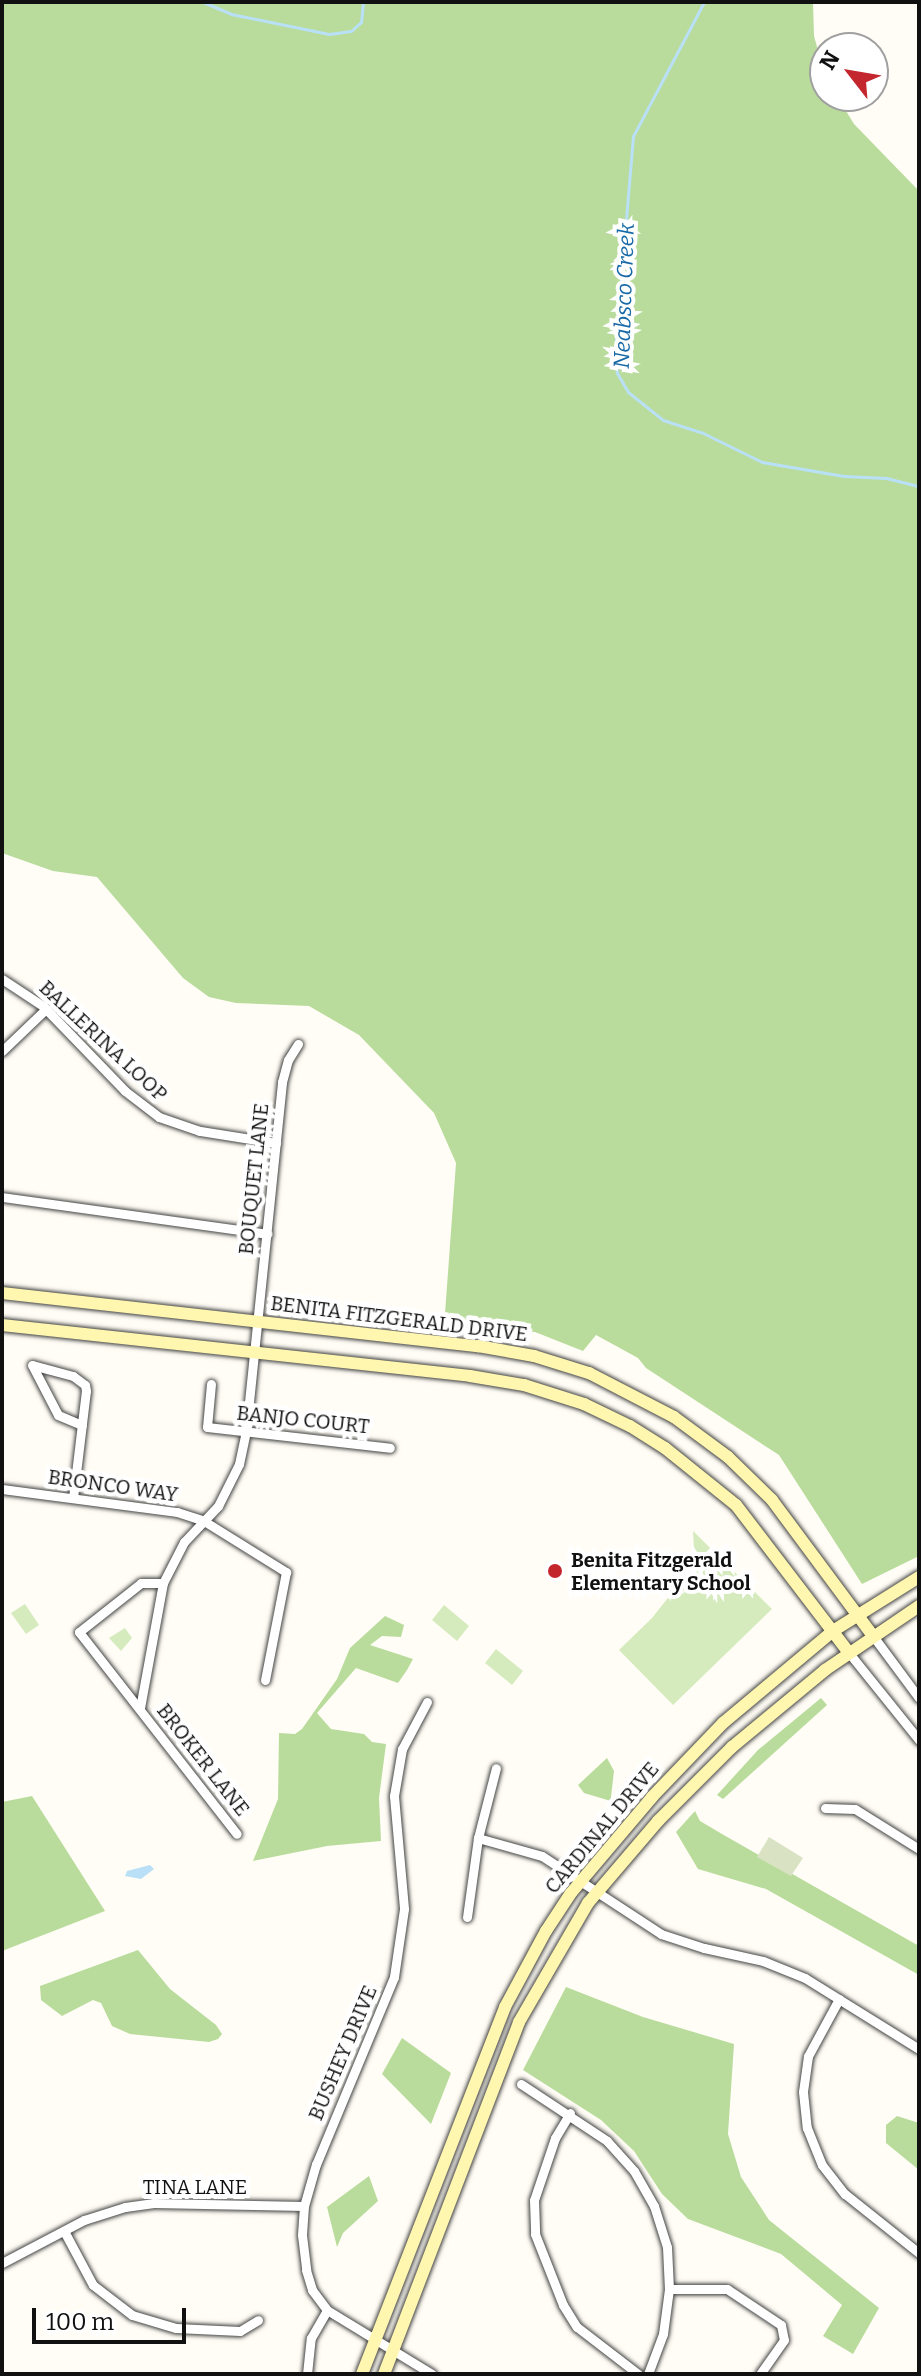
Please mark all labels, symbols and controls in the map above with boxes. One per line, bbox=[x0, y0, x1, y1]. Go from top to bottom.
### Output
north arrow bbox=[809, 32, 889, 112]
text: N bbox=[814, 46, 846, 75]
water label: Neabsco Creek bbox=[608, 223, 640, 369]
street label: BALLERINA LOOP bbox=[34, 976, 172, 1106]
street label: BOUQUET LANE bbox=[234, 1102, 274, 1256]
street label: BENITA FITZGERALD DRIVE bbox=[269, 1291, 529, 1347]
street label: BANJO COURT bbox=[235, 1401, 371, 1439]
street label: BRONCO WAY bbox=[46, 1465, 180, 1507]
place label: Benita Fitzgerald Elementary School bbox=[571, 1548, 751, 1595]
marker: Benita Fitzgerald Elementary School bbox=[546, 1562, 564, 1580]
street label: BROKER LANE bbox=[152, 1699, 254, 1821]
street label: CARDINAL DRIVE bbox=[540, 1757, 664, 1899]
street label: BUSHEY DRIVE bbox=[304, 1982, 382, 2124]
street label: TINA LANE bbox=[143, 2175, 247, 2199]
scale bar bbox=[36, 2292, 190, 2342]
text: 100 m bbox=[46, 2308, 114, 2336]

